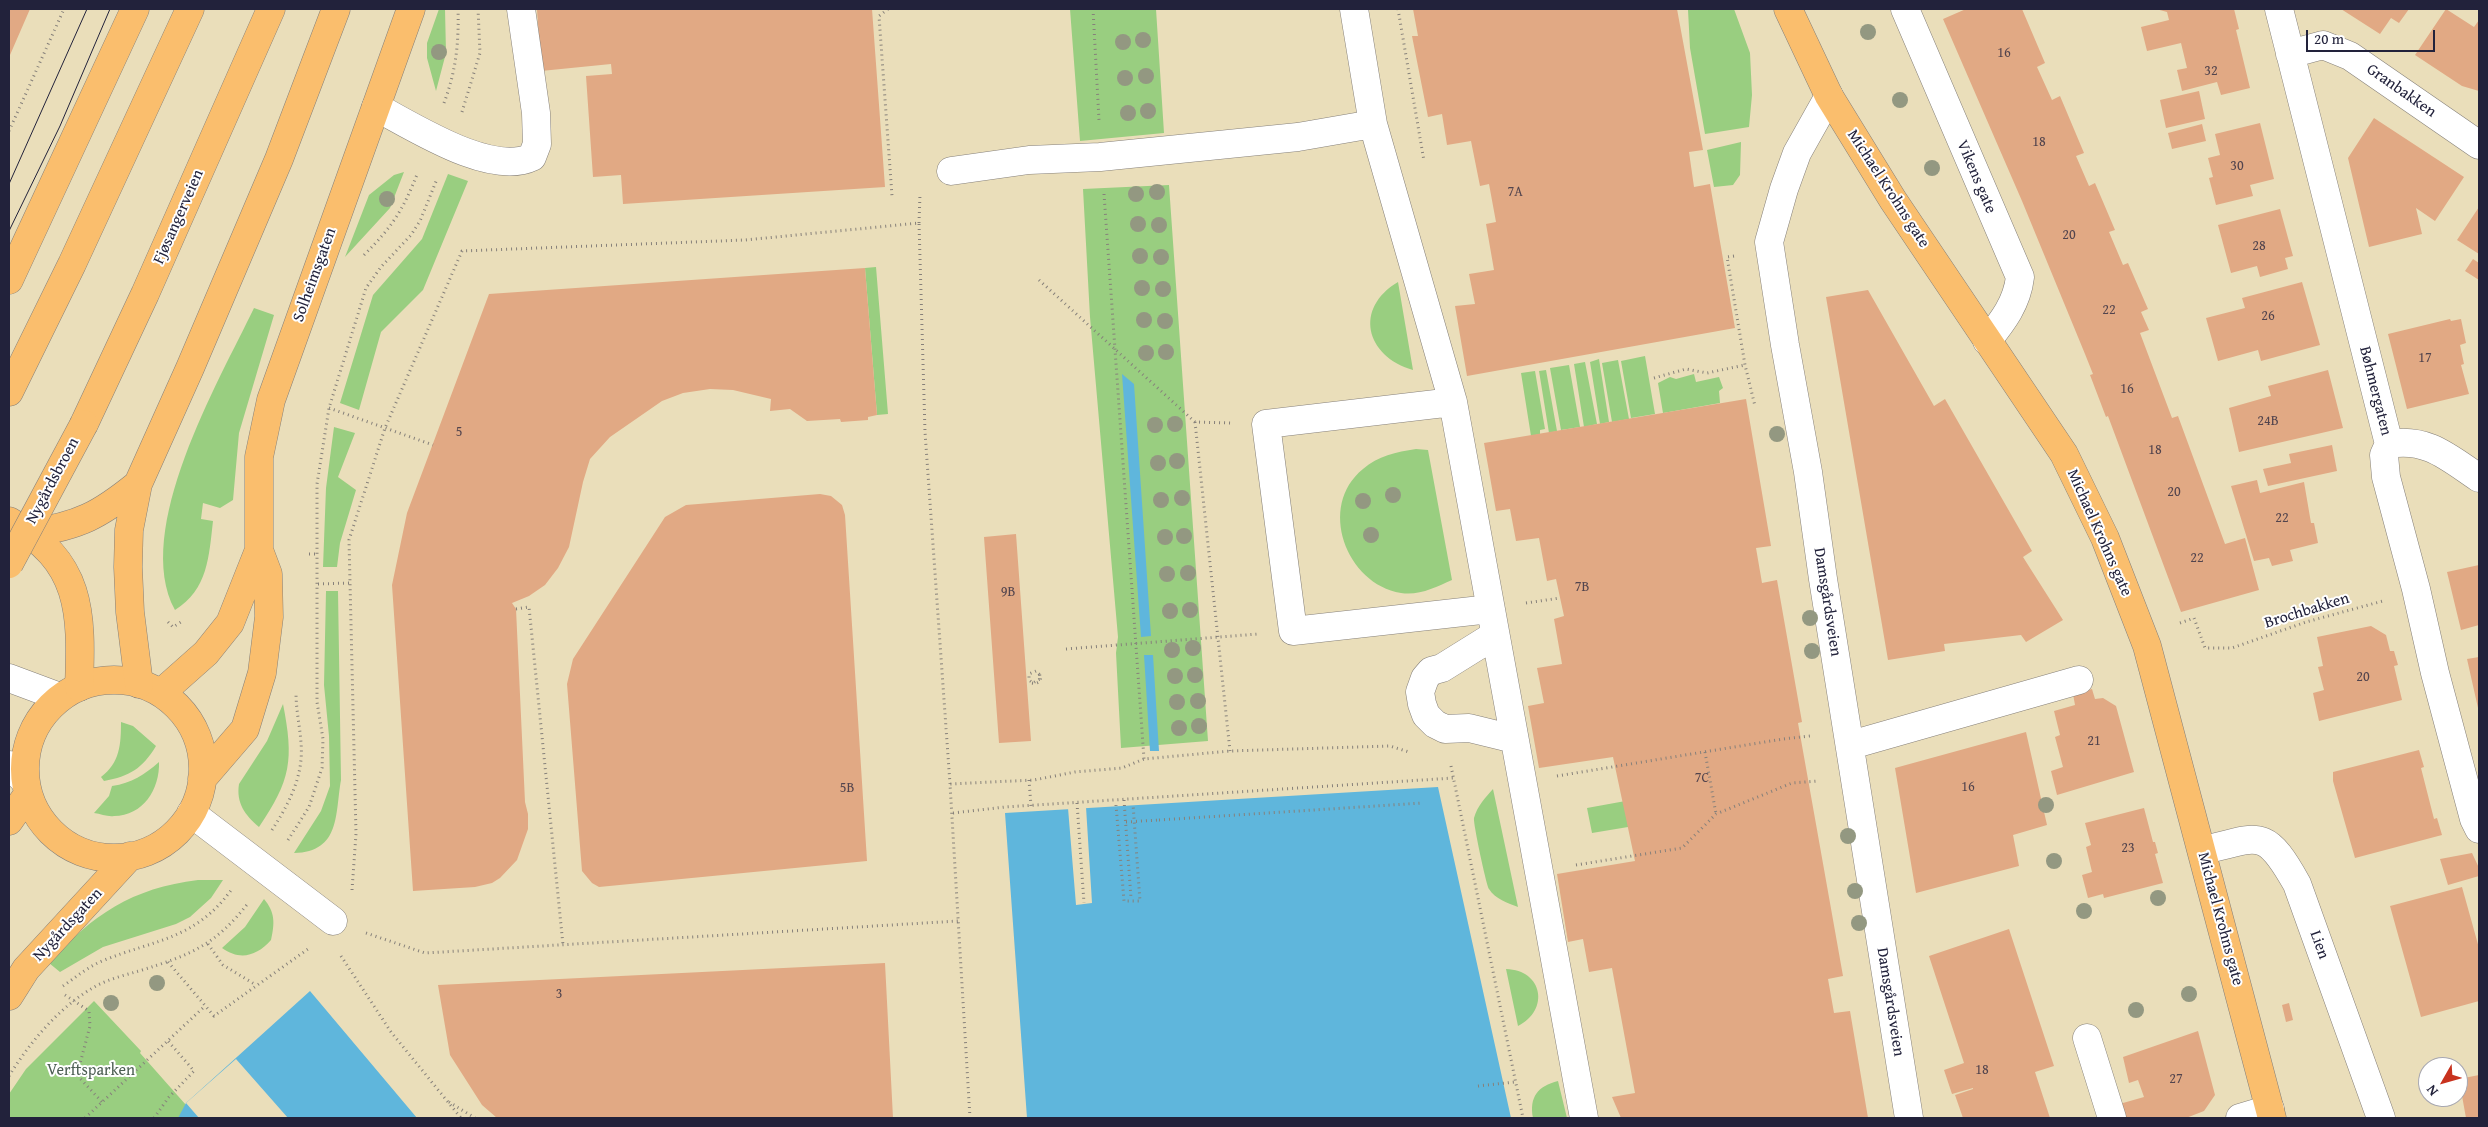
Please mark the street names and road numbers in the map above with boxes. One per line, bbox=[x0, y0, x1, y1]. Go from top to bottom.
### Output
street label: Granbakken bbox=[2362, 60, 2440, 122]
street label: Michael Krohns gate bbox=[1843, 126, 1933, 252]
street label: Vikens gate bbox=[1952, 137, 2000, 217]
street label: Fjøsangerveien bbox=[150, 167, 208, 267]
street label: Solheimsgaten bbox=[289, 225, 341, 325]
street label: Bøhmergaten bbox=[2355, 345, 2395, 437]
street label: Nygårdsbroen bbox=[22, 435, 84, 527]
street label: Michael Krohns gate bbox=[2062, 466, 2136, 600]
street label: Damsgårdsveien bbox=[1809, 546, 1845, 658]
street label: Brochbakken bbox=[2262, 589, 2352, 633]
street label: Michael Krohns gate bbox=[2193, 850, 2247, 988]
street label: Nygårdsgaten bbox=[29, 884, 107, 966]
street label: Lien bbox=[2305, 928, 2333, 962]
street label: Damsgårdsveien bbox=[1872, 946, 1908, 1058]

